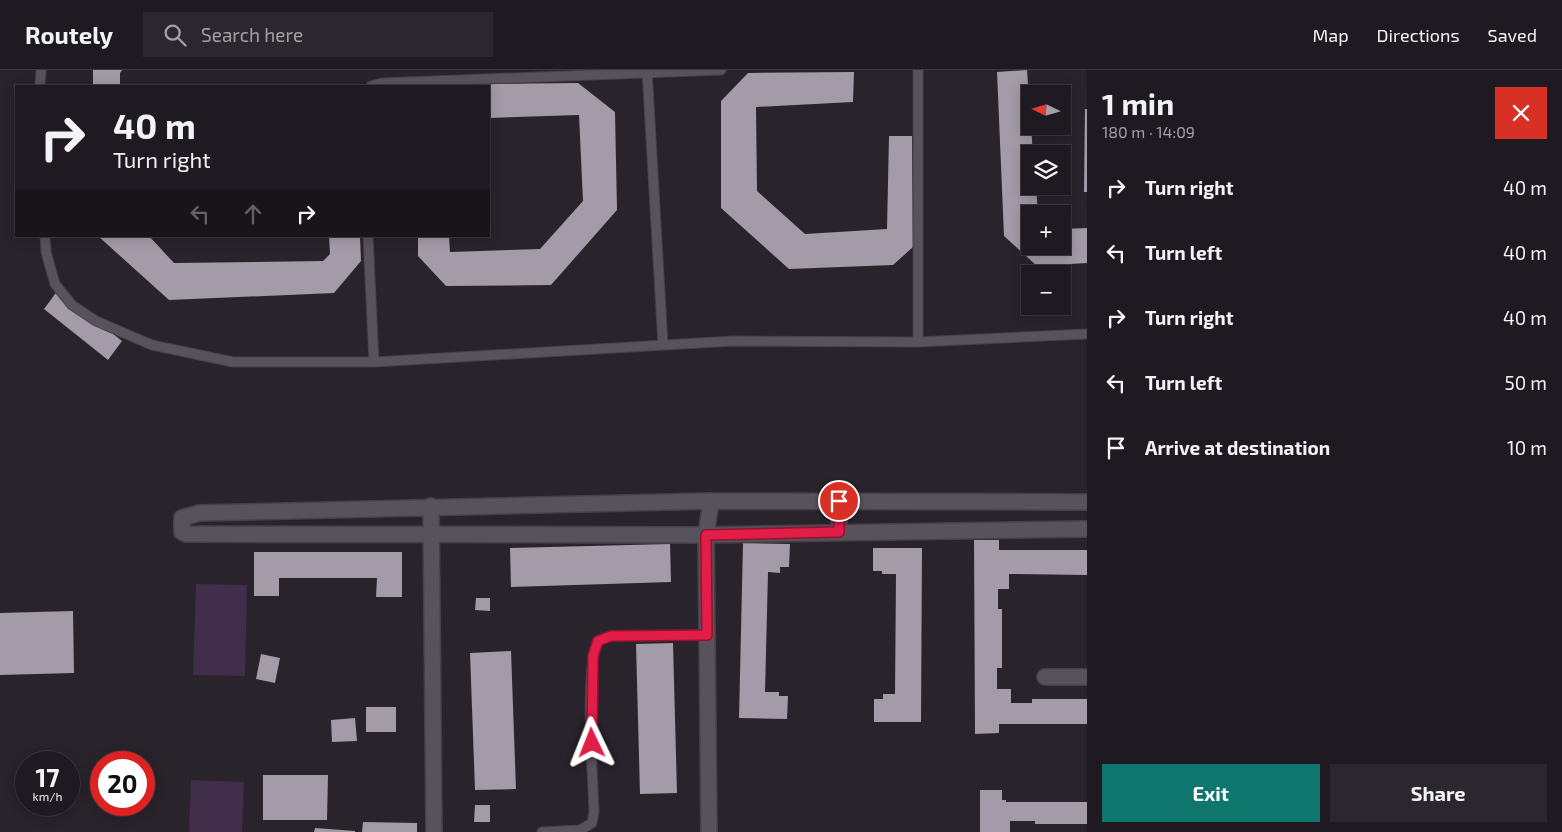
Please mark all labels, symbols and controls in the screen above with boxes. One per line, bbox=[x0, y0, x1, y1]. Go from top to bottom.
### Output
search box bbox=[143, 12, 493, 57]
text: Routely bbox=[25, 20, 113, 49]
icon: search bbox=[161, 21, 189, 49]
text: Search here bbox=[201, 23, 303, 46]
text: Map bbox=[1312, 24, 1349, 46]
text: Directions bbox=[1377, 24, 1460, 46]
text: Saved bbox=[1488, 24, 1537, 46]
north arrow bbox=[1021, 85, 1071, 135]
map controls bbox=[1021, 85, 1071, 315]
text: 1 min bbox=[1102, 85, 1174, 121]
button: close bbox=[1495, 87, 1547, 139]
text: 40 m bbox=[113, 104, 196, 146]
icon: right bbox=[30, 105, 95, 170]
text: 180 m · 14:09 bbox=[1102, 122, 1195, 141]
button: layers bbox=[1021, 145, 1071, 195]
text: Turn right bbox=[113, 146, 211, 172]
icon: right bbox=[1102, 174, 1130, 202]
text: Turn right bbox=[1145, 176, 1233, 199]
text: 40 m bbox=[1503, 176, 1547, 199]
icon: left bbox=[186, 200, 214, 228]
icon: ahead bbox=[239, 200, 267, 228]
icon: right bbox=[292, 200, 320, 228]
button: + bbox=[1021, 205, 1071, 255]
icon: left bbox=[1102, 239, 1130, 267]
text: Turn left bbox=[1145, 241, 1222, 264]
text: 40 m bbox=[1503, 241, 1547, 264]
button: − bbox=[1021, 265, 1071, 315]
icon: right bbox=[1102, 304, 1130, 332]
text: Turn right bbox=[1145, 306, 1233, 329]
text: 40 m bbox=[1503, 306, 1547, 329]
icon: left bbox=[1102, 369, 1130, 397]
text: Turn left bbox=[1145, 371, 1222, 394]
text: 50 m bbox=[1504, 371, 1547, 394]
icon: arrive bbox=[1102, 434, 1130, 462]
text: Arrive at destination bbox=[1145, 436, 1330, 459]
text: 10 m bbox=[1507, 436, 1547, 459]
pin bbox=[818, 480, 860, 522]
icon: arrive bbox=[825, 487, 853, 515]
position arrow bbox=[565, 716, 617, 768]
speed limit sign: 20 bbox=[90, 751, 155, 816]
text: 17 bbox=[35, 762, 60, 792]
button: Exit bbox=[1102, 764, 1320, 822]
button: Share bbox=[1330, 764, 1547, 822]
text: km/h bbox=[33, 789, 62, 803]

